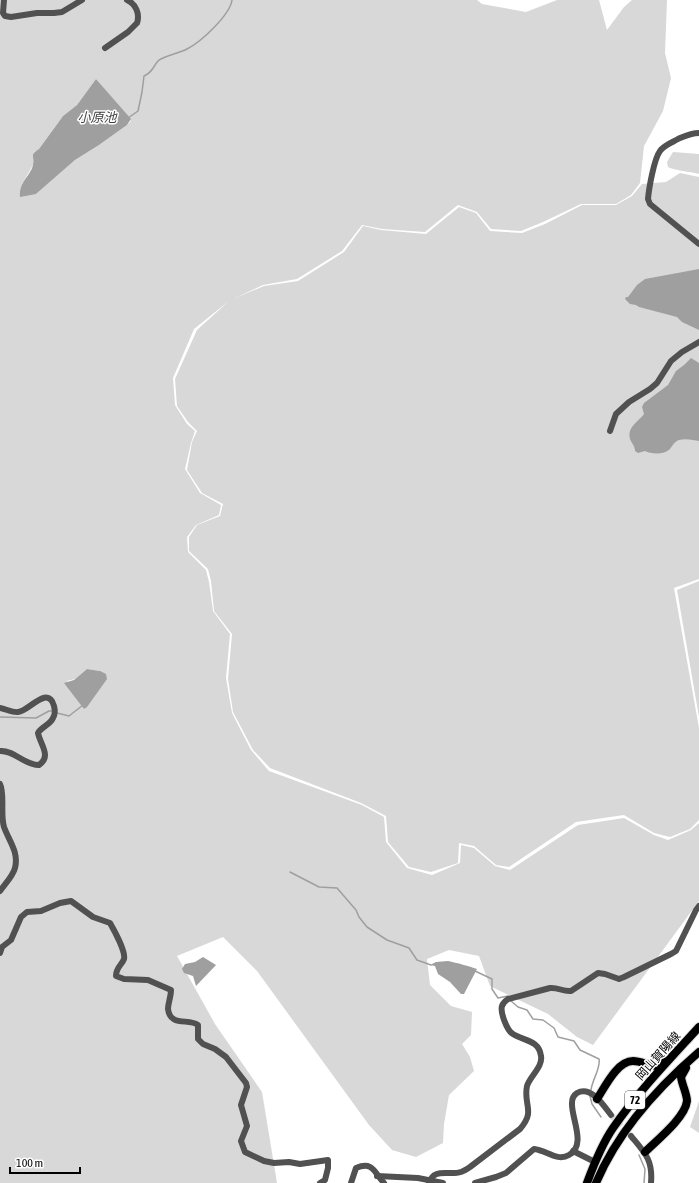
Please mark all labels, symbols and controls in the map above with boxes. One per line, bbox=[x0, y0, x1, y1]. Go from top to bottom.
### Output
water label: 小原池 bbox=[77, 110, 118, 125]
street label: 岡山賀陽線 bbox=[633, 1029, 683, 1083]
road number: 72 bbox=[625, 1091, 645, 1109]
scale bar bbox=[10, 1149, 80, 1175]
text: 100 m bbox=[16, 1156, 43, 1170]

